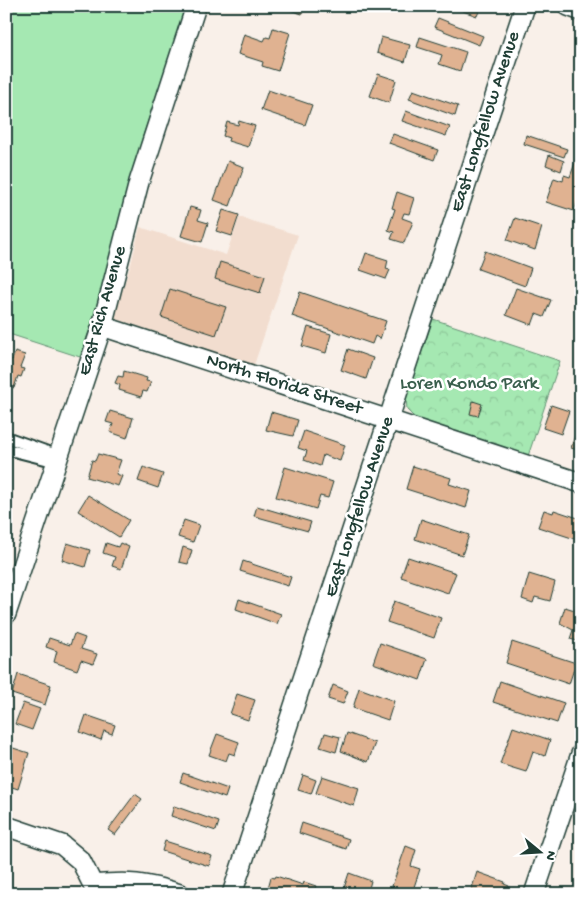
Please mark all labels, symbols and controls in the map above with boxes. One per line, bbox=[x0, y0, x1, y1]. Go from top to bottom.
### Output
street label: East Longfellow Avenue bbox=[446, 29, 526, 215]
street label: East Rich Avenue bbox=[73, 243, 133, 379]
street label: North Florida Street bbox=[203, 349, 367, 422]
park label: Loren Kondo Park bbox=[400, 373, 539, 396]
street label: East Longfellow Avenue bbox=[320, 414, 400, 600]
north arrow bbox=[514, 828, 564, 878]
text: N bbox=[540, 848, 559, 862]

